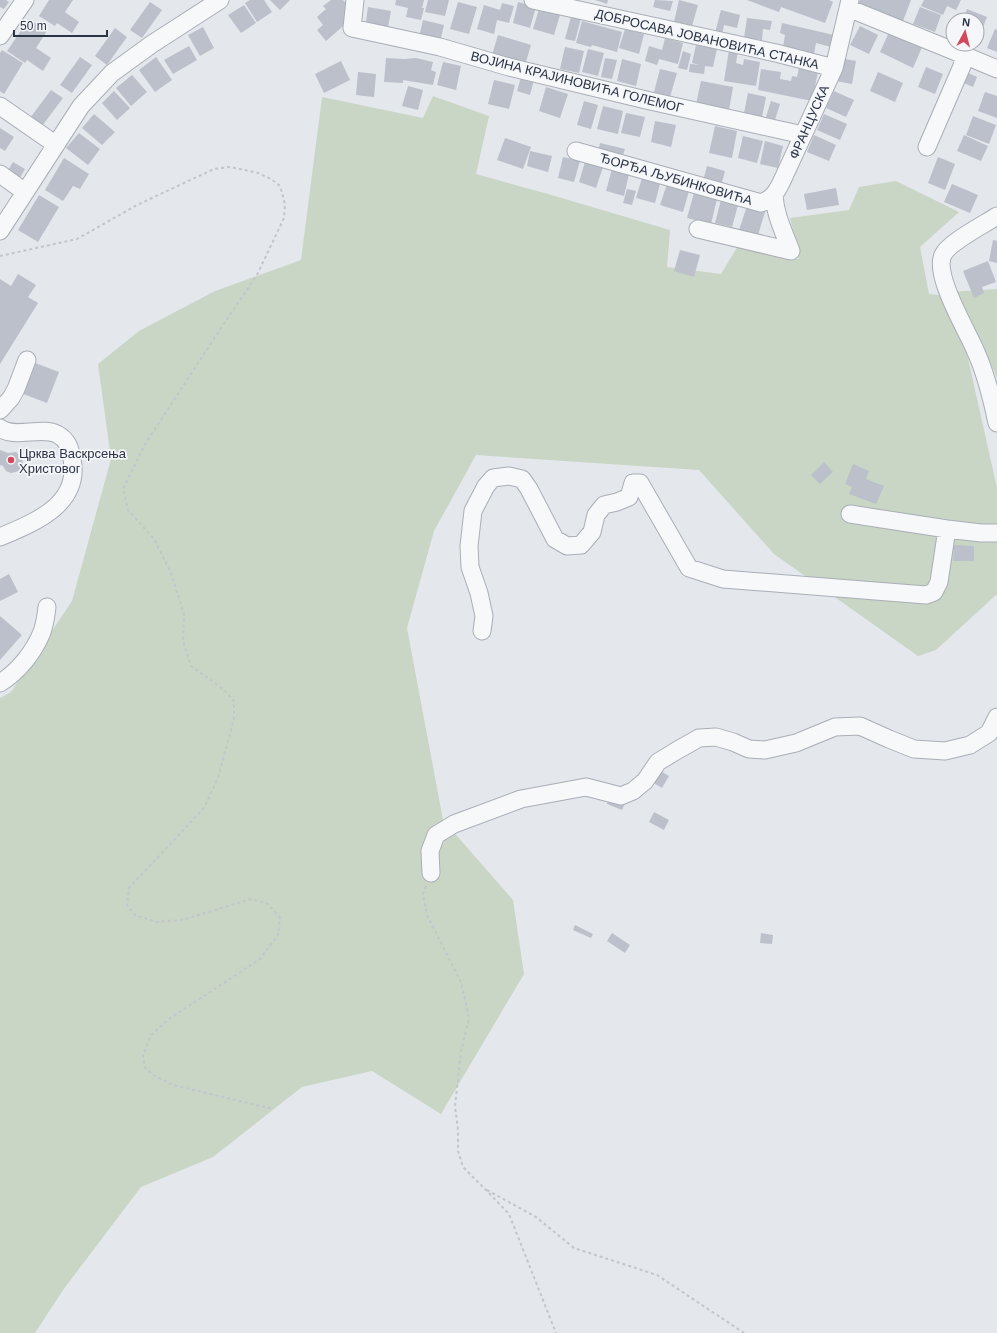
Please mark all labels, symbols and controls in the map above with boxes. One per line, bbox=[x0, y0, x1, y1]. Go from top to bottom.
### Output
street label: ДОБРОСАВА ЈОВАНОВИЋА СТАНКА bbox=[594, 6, 821, 72]
scale bar bbox=[14, 12, 107, 38]
north arrow bbox=[945, 12, 985, 52]
text: N bbox=[962, 16, 971, 29]
text: 50 m bbox=[20, 19, 47, 33]
street label: ВОЈИНА КРАЈИНОВИЋА ГОЛЕМОГ bbox=[469, 48, 685, 116]
street label: ФРАНЦУСКА bbox=[786, 82, 832, 161]
street label: ЂОРЂА ЉУБИНКОВИЋА bbox=[598, 150, 754, 208]
place label: Црква Васкрсења Христовог bbox=[19, 446, 127, 476]
marker: Црква Васкрсења Христовог bbox=[6, 455, 16, 465]

